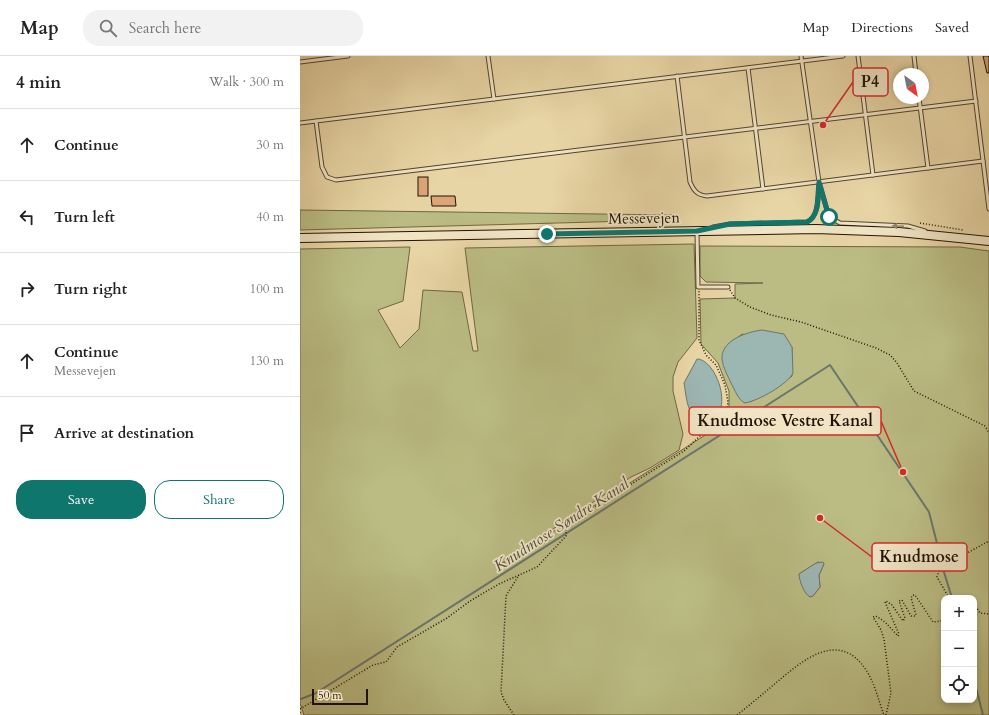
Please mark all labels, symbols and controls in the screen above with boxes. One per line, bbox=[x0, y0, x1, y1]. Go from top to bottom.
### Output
search box bbox=[83, 10, 363, 46]
text: Map bbox=[20, 15, 59, 41]
icon: search bbox=[97, 17, 119, 39]
text: Search here bbox=[129, 18, 201, 38]
text: Map bbox=[803, 18, 829, 37]
text: Directions bbox=[851, 18, 913, 37]
text: Saved bbox=[935, 18, 969, 37]
callout: P4 bbox=[853, 68, 888, 96]
north arrow bbox=[893, 68, 929, 104]
text: 4 min bbox=[16, 71, 61, 94]
text: P4 bbox=[861, 71, 879, 93]
text: Walk · 300 m bbox=[209, 73, 284, 91]
icon: ahead bbox=[16, 134, 38, 156]
text: Continue bbox=[54, 135, 119, 155]
text: 30 m bbox=[256, 136, 284, 154]
icon: left bbox=[16, 206, 38, 228]
text: Turn left bbox=[54, 207, 115, 227]
street label: Messevejen bbox=[608, 207, 681, 229]
text: 40 m bbox=[256, 208, 284, 226]
route start bbox=[820, 208, 838, 226]
one-way arrow bbox=[892, 222, 904, 229]
route end bbox=[538, 225, 556, 243]
icon: right bbox=[16, 278, 38, 300]
text: Turn right bbox=[54, 279, 127, 299]
text: 100 m bbox=[250, 280, 284, 298]
text: Continue bbox=[54, 342, 119, 362]
icon: ahead bbox=[16, 350, 38, 372]
text: 130 m bbox=[250, 352, 284, 370]
text: Messevejen bbox=[54, 362, 116, 380]
callout: Knudmose Vestre Kanal bbox=[689, 407, 881, 435]
text: Knudmose Vestre Kanal bbox=[697, 410, 873, 432]
icon: arrive bbox=[16, 422, 38, 444]
text: Arrive at destination bbox=[54, 423, 194, 443]
water label: Knudmose Søndre Kanal bbox=[490, 472, 634, 577]
button: Save bbox=[16, 480, 146, 519]
button: Share bbox=[154, 480, 284, 519]
callout: Knudmose bbox=[872, 543, 967, 571]
text: Knudmose bbox=[879, 546, 959, 568]
map controls bbox=[941, 595, 977, 703]
button: + bbox=[941, 595, 977, 631]
button: − bbox=[941, 631, 977, 667]
button: locate bbox=[941, 667, 977, 703]
scale bar bbox=[312, 687, 368, 706]
text: 50 m bbox=[318, 688, 342, 703]

